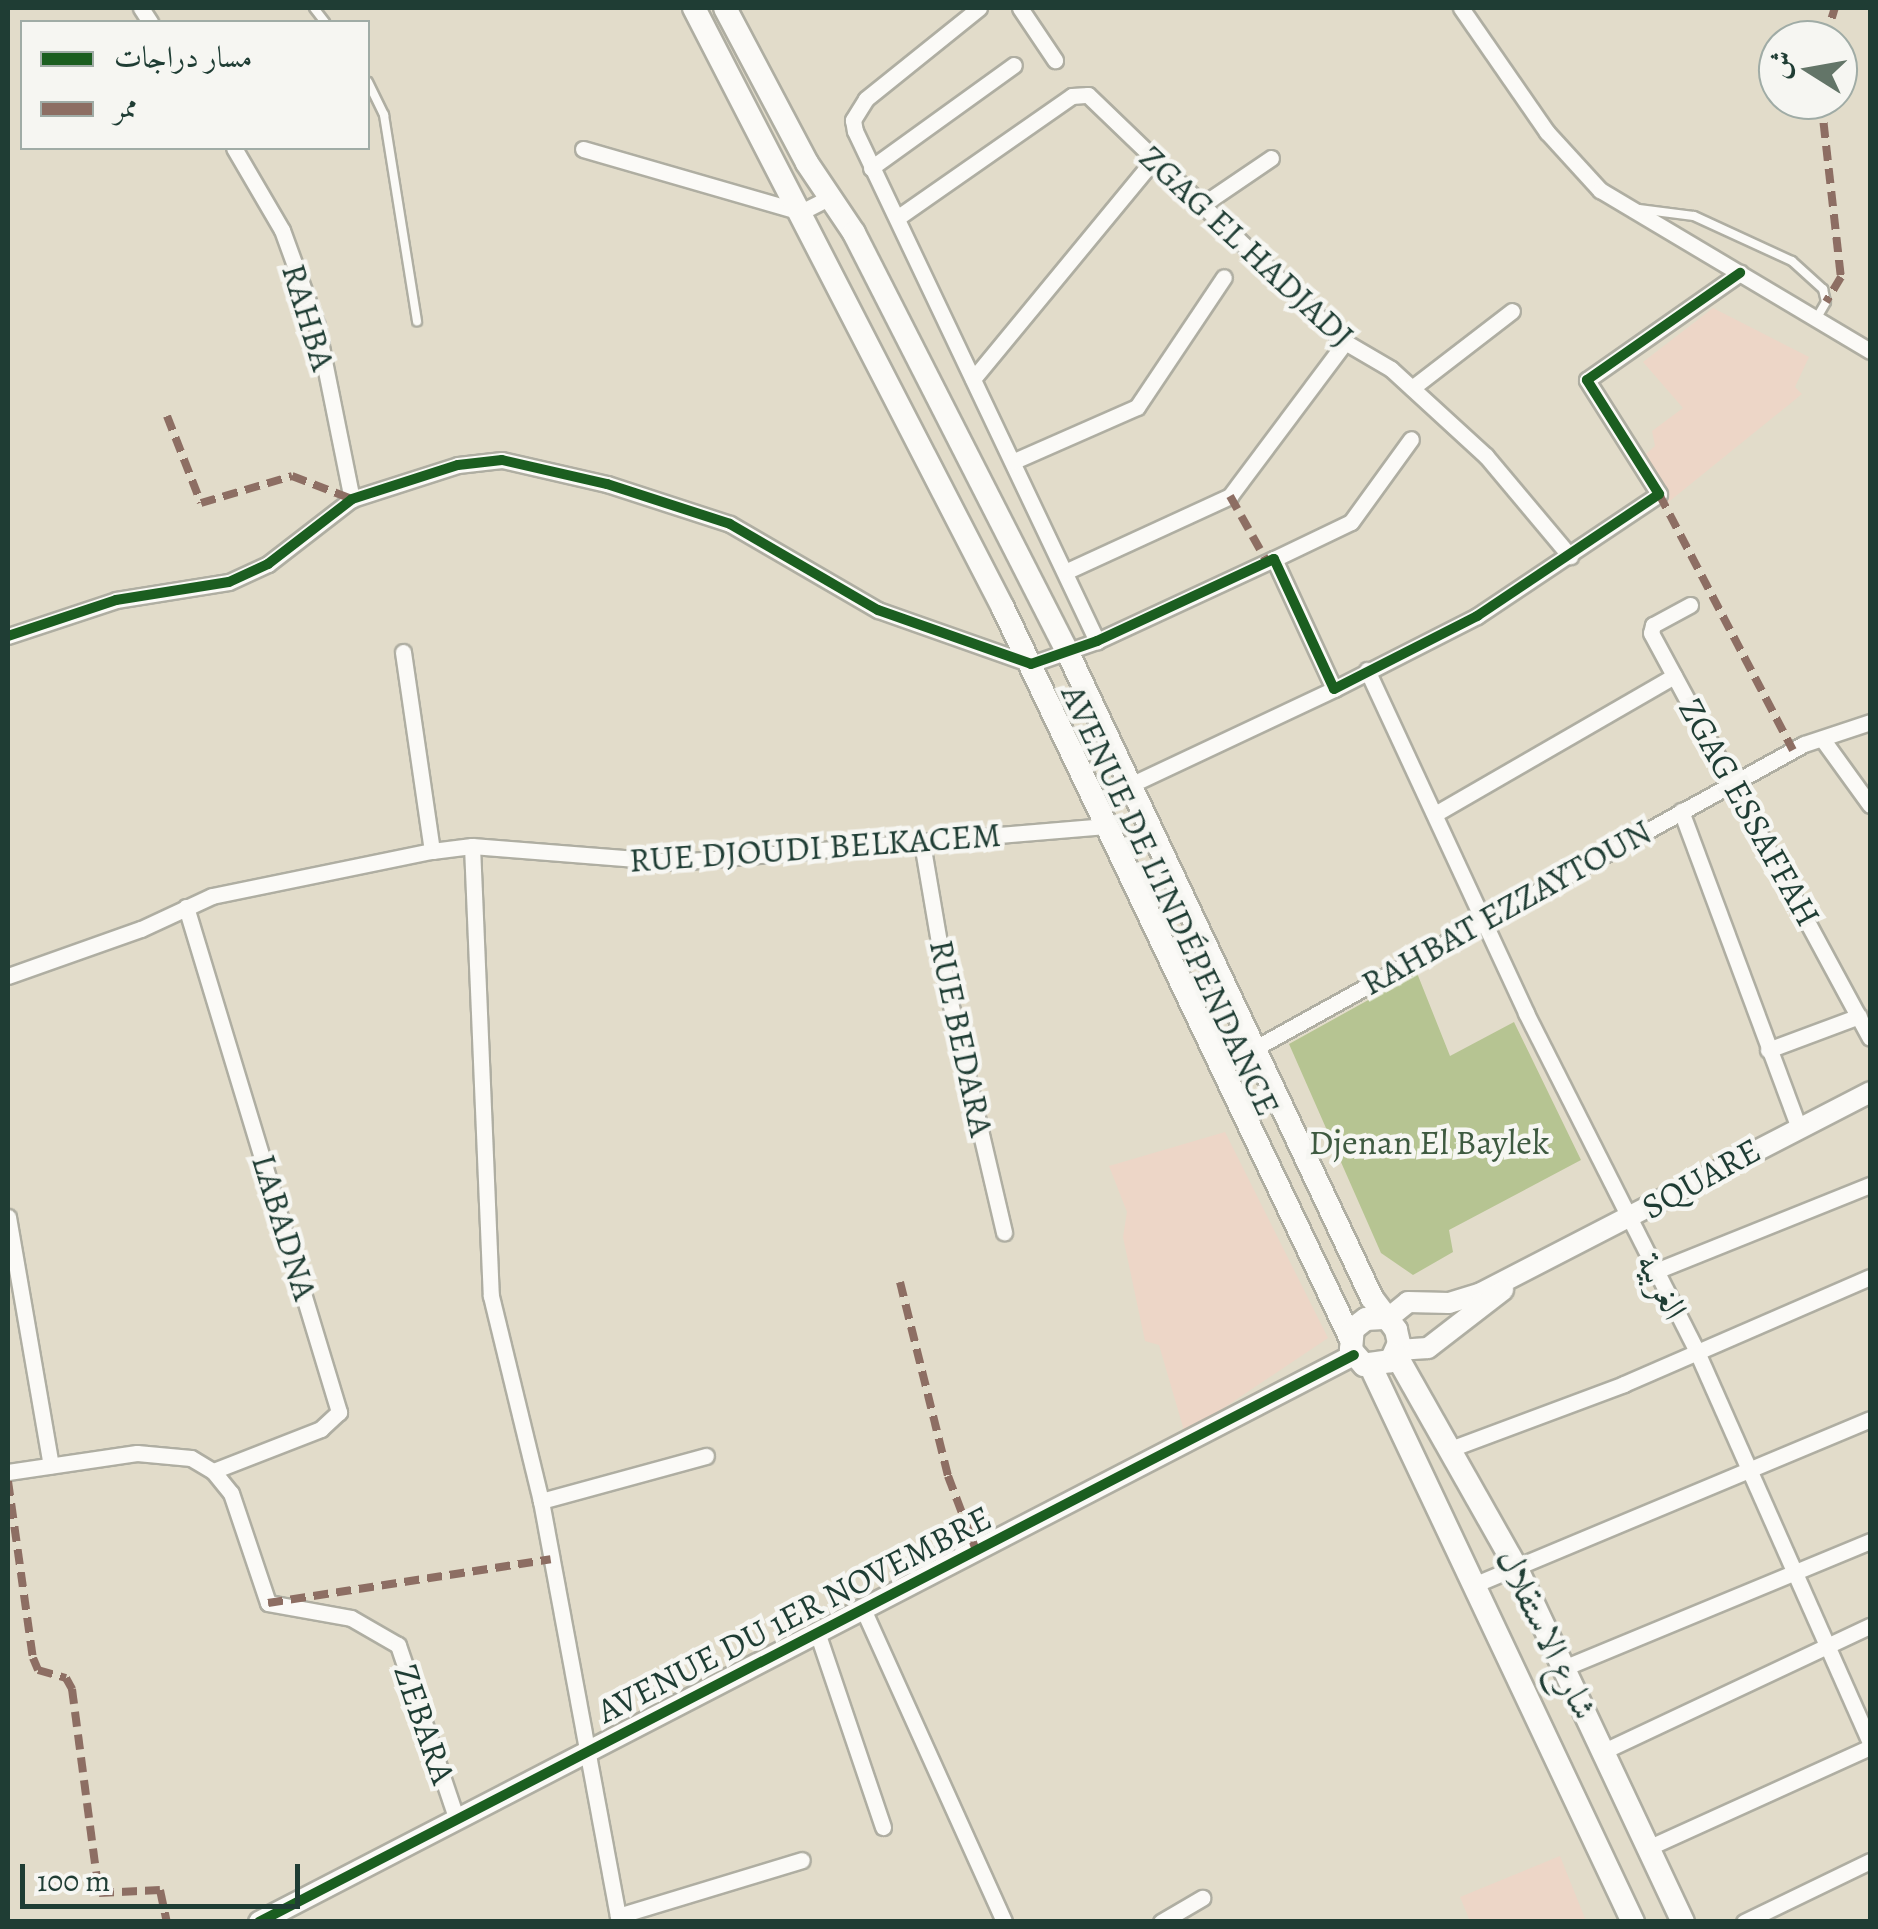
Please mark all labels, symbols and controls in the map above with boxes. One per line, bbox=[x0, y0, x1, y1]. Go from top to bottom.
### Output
legend bbox=[20, 20, 370, 150]
north arrow bbox=[1758, 20, 1858, 120]
text: مسار دراجات bbox=[114, 37, 252, 77]
text: ش bbox=[1759, 47, 1802, 82]
text: ممر bbox=[114, 87, 138, 127]
street label: ZGAG EL HADJADJ bbox=[1131, 136, 1363, 356]
street label: RAHBA bbox=[273, 258, 345, 376]
street label: AVENUE DE L'INDÉPENDANCE bbox=[1052, 678, 1290, 1122]
street label: ZGAG ESSAFFAH bbox=[1670, 691, 1830, 933]
street label: RAHBAT EZZAYTOUN bbox=[1354, 810, 1658, 1004]
street label: RUE DJOUDI BELKACEM bbox=[628, 813, 1002, 881]
street label: RUE BEDARA bbox=[921, 936, 1003, 1140]
park label: Djenan El Baylek bbox=[1309, 1121, 1549, 1163]
street label: SQUARE bbox=[1634, 1128, 1768, 1228]
street label: LABADNA bbox=[243, 1149, 327, 1305]
street label: الغربية bbox=[1628, 1246, 1696, 1326]
street label: AVENUE DU 1ER NOVEMBRE bbox=[590, 1496, 998, 1732]
street label: شارع الاستقلال bbox=[1488, 1542, 1606, 1726]
street label: ZEBARA bbox=[385, 1659, 465, 1789]
scale bar bbox=[25, 1844, 305, 1906]
text: 100 m bbox=[37, 1861, 110, 1901]

